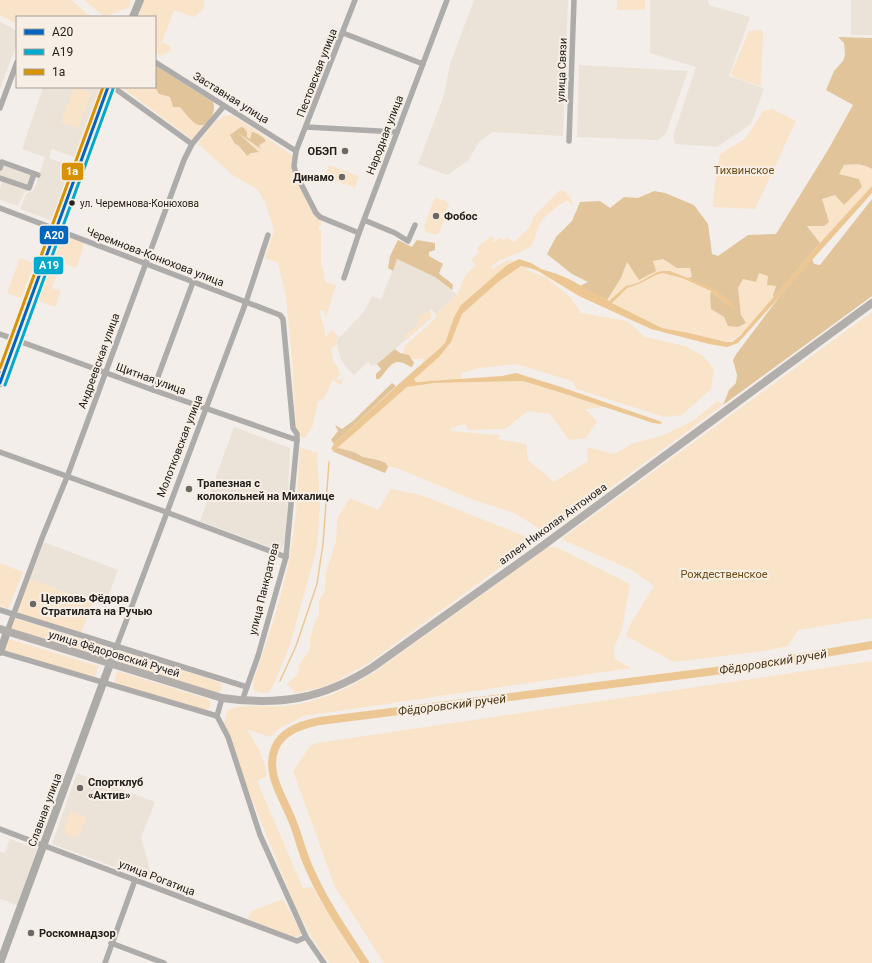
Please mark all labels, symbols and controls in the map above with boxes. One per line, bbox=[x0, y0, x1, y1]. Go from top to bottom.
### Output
legend bbox=[16, 16, 156, 88]
text: А20 bbox=[52, 25, 74, 39]
street label: Пестовская улица bbox=[294, 27, 340, 119]
street label: улица Связи bbox=[554, 38, 570, 102]
text: A19 bbox=[52, 45, 73, 59]
text: 1a bbox=[52, 65, 65, 79]
street label: Заставная улица bbox=[191, 69, 271, 127]
street label: Народная улица bbox=[364, 94, 406, 176]
place label: ОБЭП bbox=[308, 145, 337, 158]
marker: ОБЭП bbox=[340, 146, 350, 156]
line badge: 1a bbox=[61, 162, 84, 181]
park label: Тихвинское bbox=[714, 164, 774, 177]
text: 1a bbox=[66, 165, 78, 178]
place label: Динамо bbox=[293, 171, 334, 184]
marker: Динамо bbox=[337, 172, 347, 182]
marker: ул. Черемнова-Конюхова bbox=[67, 198, 77, 208]
place label: ул. Черемнова-Конюхова bbox=[80, 198, 199, 209]
place label: Фобос bbox=[444, 210, 478, 223]
marker: Фобос bbox=[431, 211, 441, 221]
line badge: А20 bbox=[39, 225, 69, 245]
street label: Черемнова-Конюхова улица bbox=[84, 225, 226, 289]
text: А20 bbox=[44, 229, 64, 242]
line badge: A19 bbox=[33, 256, 64, 275]
text: A19 bbox=[39, 259, 59, 272]
street label: Андреевская улица bbox=[76, 311, 122, 411]
street label: Щитная улица bbox=[114, 360, 188, 398]
street label: Молотковская улица bbox=[154, 393, 206, 499]
place label: Трапезная с колокольней на Михалице bbox=[197, 477, 334, 503]
street label: аллея Николая Антонова bbox=[496, 480, 610, 568]
marker: Трапезная с колокольней на Михалице bbox=[184, 484, 194, 494]
street label: улица Панкратова bbox=[246, 541, 282, 637]
park label: Рождественское bbox=[680, 568, 768, 581]
place label: Церковь Фёдора Стратилата на Ручью bbox=[41, 592, 153, 618]
marker: Церковь Фёдора Стратилата на Ручью bbox=[28, 599, 38, 609]
street label: улица Фёдоровский Ручей bbox=[47, 628, 181, 680]
water label: Фёдоровский ручей bbox=[718, 647, 828, 677]
water label: Фёдоровский ручей bbox=[397, 691, 507, 719]
street label: Славная улица bbox=[26, 772, 64, 848]
place label: Спортклуб «Актив» bbox=[88, 776, 143, 802]
marker: Спортклуб «Актив» bbox=[75, 783, 85, 793]
street label: улица Рогатица bbox=[117, 857, 197, 899]
place label: Роскомнадзор bbox=[39, 927, 116, 940]
marker: Роскомнадзор bbox=[26, 928, 36, 938]

